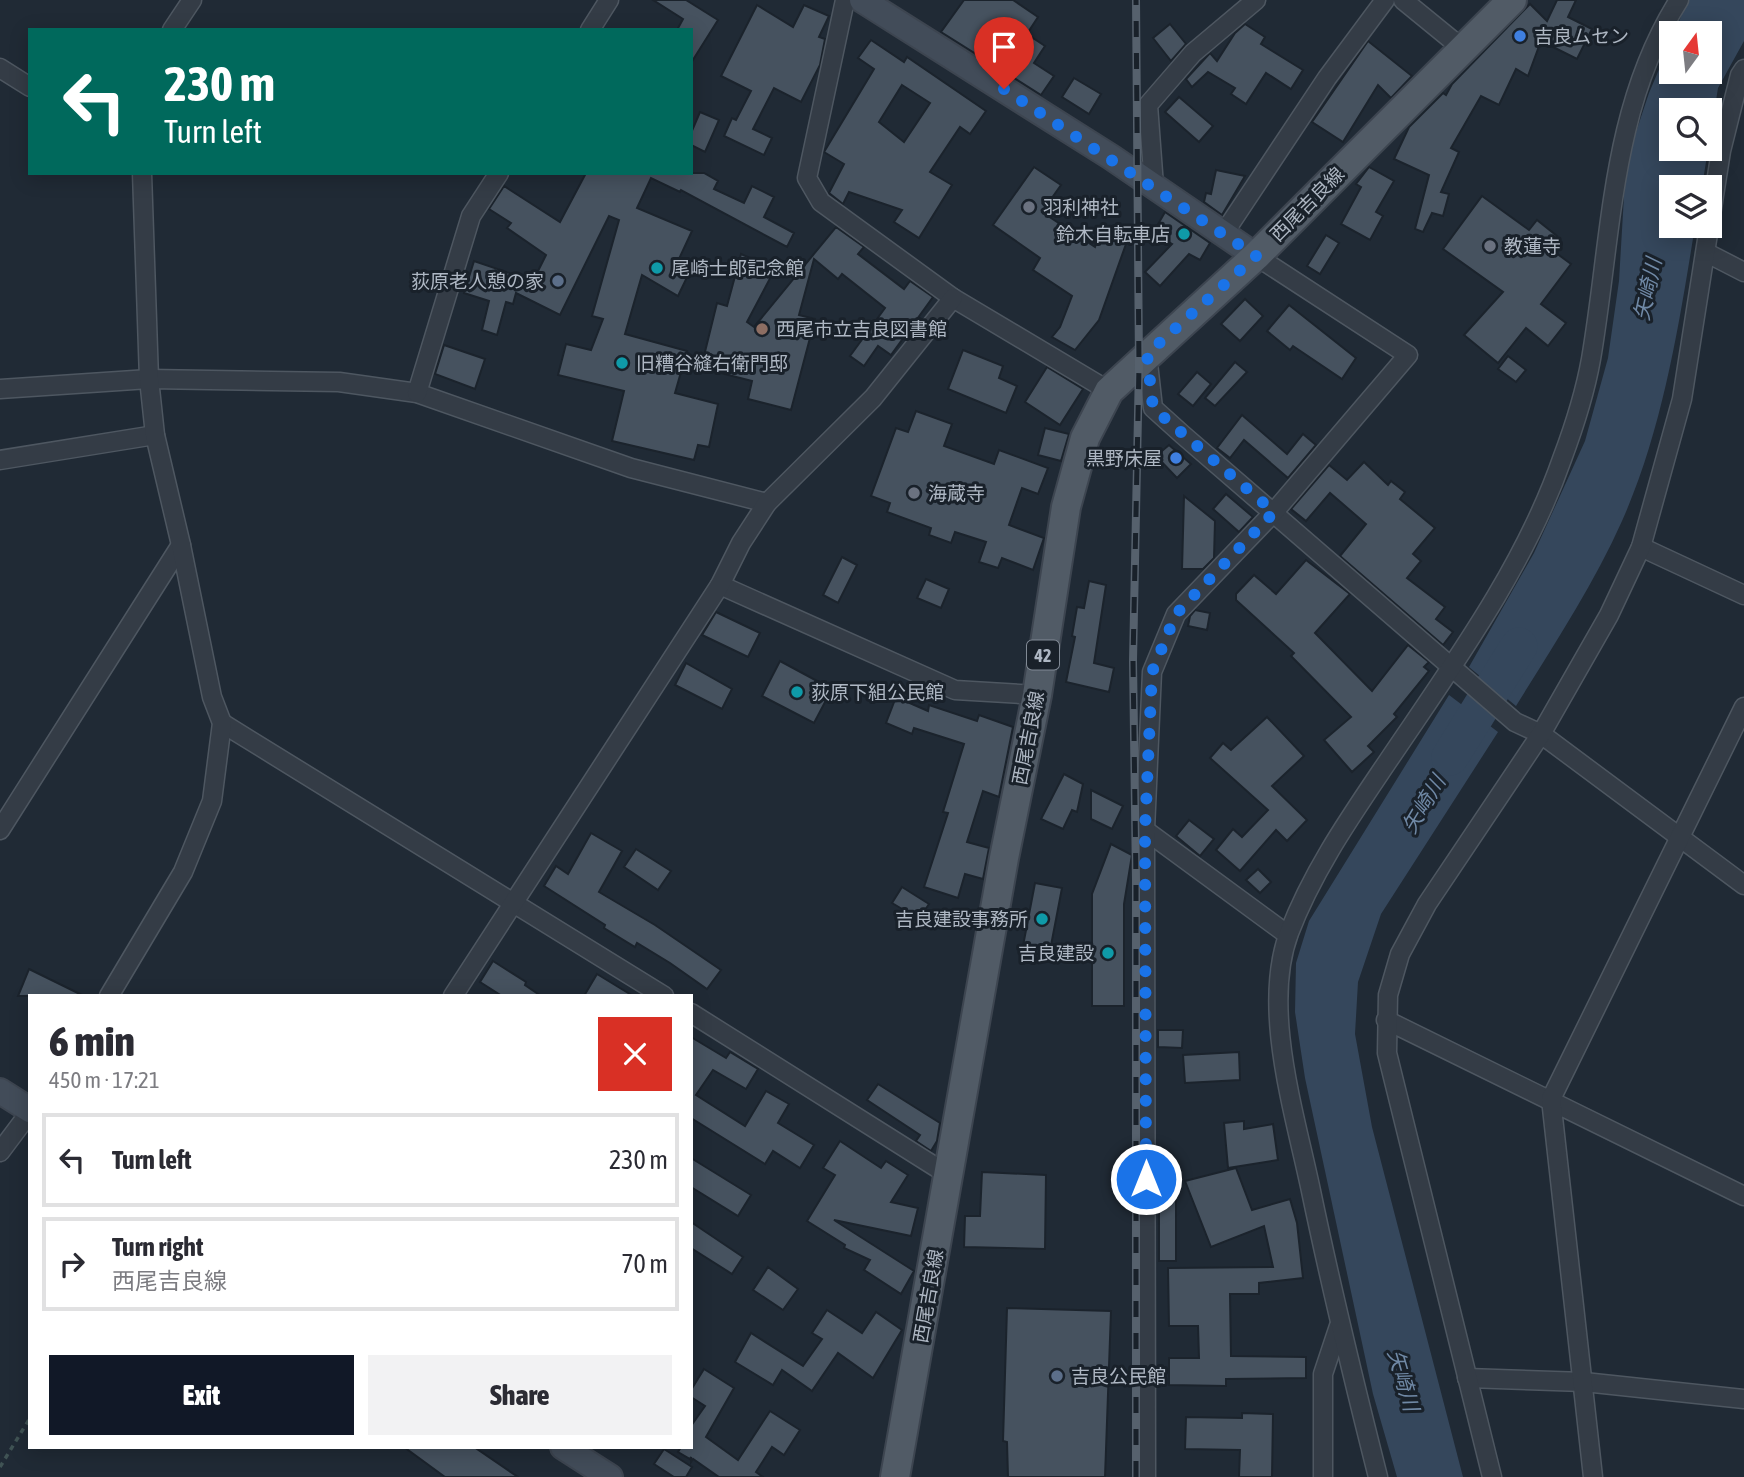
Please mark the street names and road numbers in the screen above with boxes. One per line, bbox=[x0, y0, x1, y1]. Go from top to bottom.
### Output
street label: 西尾吉良線 bbox=[1266, 163, 1348, 245]
road number: 42 bbox=[1027, 640, 1059, 670]
street label: 西尾吉良線 bbox=[1008, 689, 1048, 787]
street label: 西尾吉良線 bbox=[909, 1247, 947, 1345]

